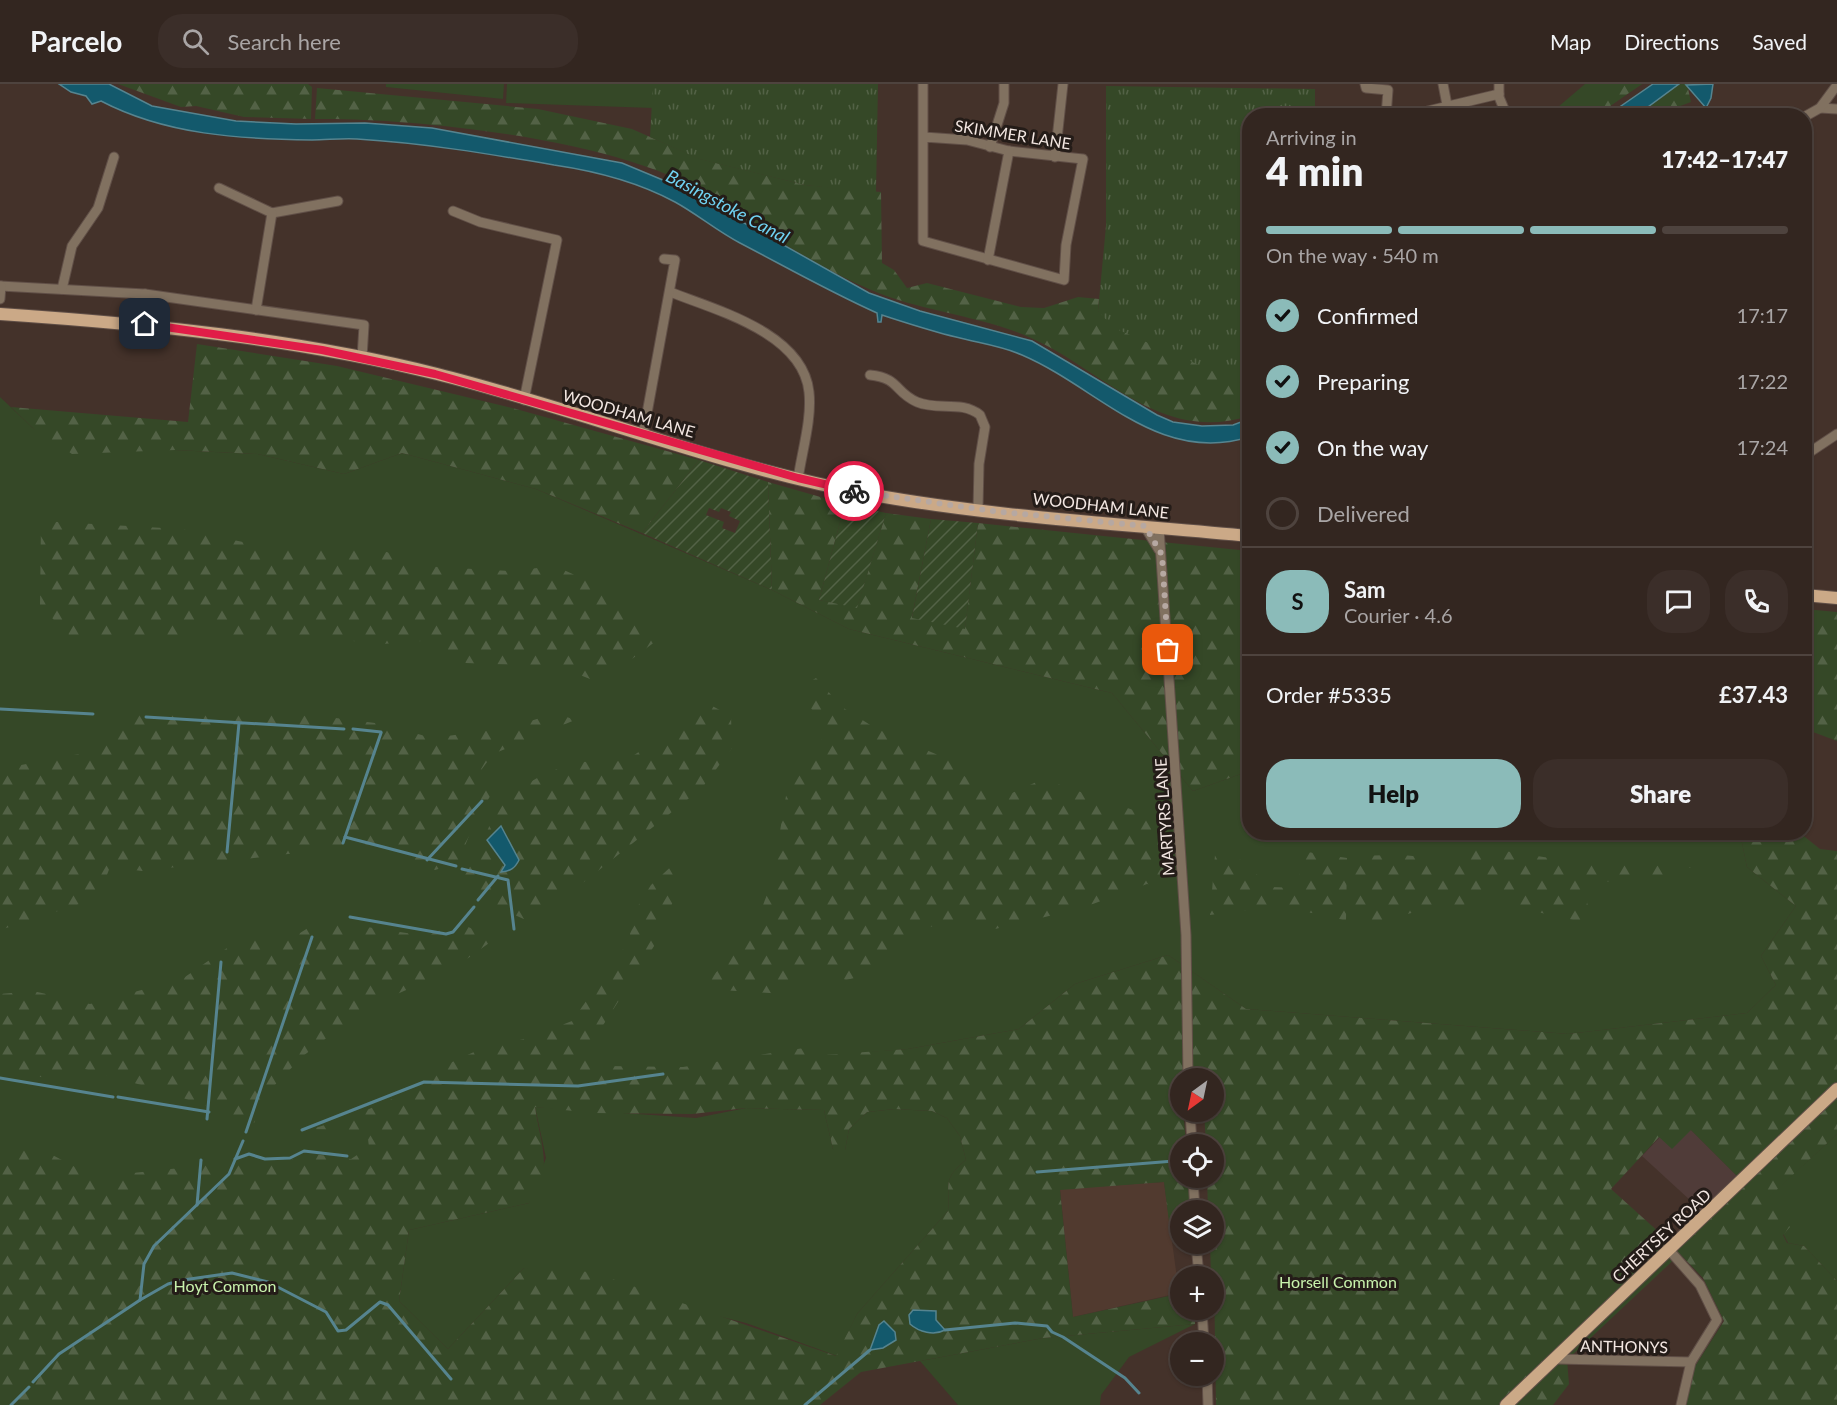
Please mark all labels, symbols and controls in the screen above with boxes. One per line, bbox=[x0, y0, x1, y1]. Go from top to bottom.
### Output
search box bbox=[158, 14, 578, 68]
text: Parcelo bbox=[30, 24, 122, 58]
icon: search bbox=[179, 25, 212, 58]
text: Search here bbox=[227, 28, 341, 55]
text: Map bbox=[1550, 29, 1591, 54]
text: Directions bbox=[1624, 29, 1719, 54]
text: Saved bbox=[1752, 29, 1807, 54]
street label: SKIMMER LANE bbox=[954, 115, 1072, 153]
text: Arriving in bbox=[1266, 125, 1357, 149]
text: 17:42–17:47 bbox=[1662, 146, 1788, 173]
text: 4 min bbox=[1266, 148, 1363, 194]
water label: Basingstoke Canal bbox=[663, 164, 793, 248]
text: On the way · 540 m bbox=[1266, 243, 1439, 267]
pin bbox=[119, 298, 170, 349]
icon: check bbox=[1266, 299, 1299, 332]
text: Confirmed bbox=[1317, 302, 1419, 329]
text: 17:17 bbox=[1737, 303, 1788, 327]
icon: home bbox=[128, 307, 161, 340]
icon: check bbox=[1266, 365, 1299, 398]
text: Preparing bbox=[1317, 368, 1409, 395]
text: 17:22 bbox=[1737, 369, 1788, 393]
street label: WOODHAM LANE bbox=[561, 385, 697, 441]
icon: check bbox=[1266, 431, 1299, 464]
text: On the way bbox=[1317, 434, 1428, 461]
text: 17:24 bbox=[1737, 435, 1788, 459]
courier bbox=[824, 461, 884, 521]
icon: bike bbox=[838, 475, 871, 508]
street label: WOODHAM LANE bbox=[1032, 488, 1170, 522]
text: Delivered bbox=[1317, 500, 1410, 527]
button: chat bbox=[1647, 570, 1710, 633]
button: phone bbox=[1725, 570, 1788, 633]
text: Sam bbox=[1344, 576, 1386, 603]
text: S bbox=[1291, 588, 1304, 615]
text: Courier · 4.6 bbox=[1344, 603, 1453, 627]
pin bbox=[1142, 624, 1193, 675]
icon: bag bbox=[1151, 633, 1184, 666]
text: Order #5335 bbox=[1266, 681, 1392, 708]
text: £37.43 bbox=[1719, 681, 1788, 708]
street label: MARTYRS LANE bbox=[1150, 757, 1178, 877]
button: Help bbox=[1266, 759, 1521, 828]
button: Share bbox=[1533, 759, 1788, 828]
north arrow bbox=[1170, 1068, 1224, 1122]
map controls bbox=[1170, 1068, 1224, 1386]
button: locate bbox=[1170, 1134, 1224, 1188]
street label: CHERTSEY ROAD bbox=[1608, 1184, 1714, 1286]
button: layers bbox=[1170, 1200, 1224, 1254]
button: + bbox=[1170, 1266, 1224, 1320]
park label: Horsell Common bbox=[1279, 1272, 1397, 1291]
park label: Hoyt Common bbox=[174, 1276, 276, 1295]
button: − bbox=[1170, 1332, 1224, 1386]
street label: ANTHONYS bbox=[1580, 1336, 1668, 1356]

